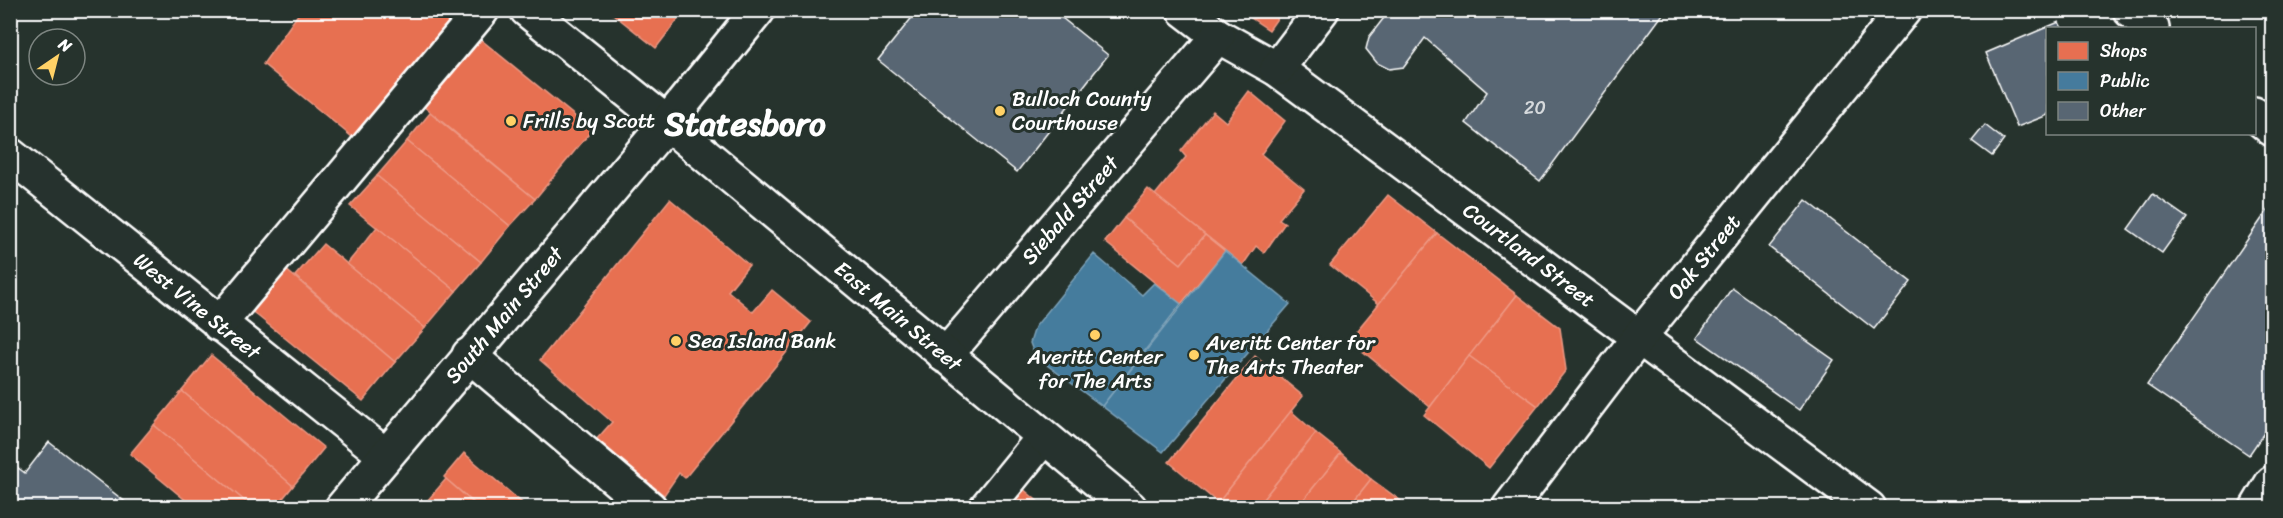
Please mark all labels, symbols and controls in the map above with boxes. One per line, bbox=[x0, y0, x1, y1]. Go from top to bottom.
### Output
north arrow bbox=[27, 27, 87, 87]
legend bbox=[2046, 27, 2256, 135]
text: N bbox=[52, 29, 79, 61]
text: Shops bbox=[2100, 35, 2147, 67]
text: Public bbox=[2100, 65, 2150, 97]
place label: Bulloch County Courthouse bbox=[1012, 80, 1152, 142]
house number: 20 bbox=[1524, 92, 1546, 124]
district label: Statesboro bbox=[663, 95, 826, 153]
text: Other bbox=[2100, 95, 2147, 127]
place label: Frills by Scott bbox=[523, 102, 655, 140]
marker: Bulloch County Courthouse bbox=[993, 104, 1007, 118]
marker: Frills by Scott bbox=[504, 114, 518, 128]
street label: Siebald Street bbox=[1011, 145, 1130, 274]
street label: Courtland Street bbox=[1454, 192, 1604, 318]
street label: Oak Street bbox=[1657, 205, 1751, 309]
street label: South Main Street bbox=[435, 236, 574, 392]
street label: West Vine Street bbox=[125, 242, 271, 371]
street label: East Main Street bbox=[825, 251, 972, 382]
place label: Sea Island Bank bbox=[688, 322, 837, 360]
place label: Averitt Center for The Arts Theater bbox=[1205, 324, 1376, 386]
marker: Averitt Center for The Arts bbox=[1088, 328, 1102, 342]
marker: Sea Island Bank bbox=[669, 334, 683, 348]
place label: Averitt Center for The Arts bbox=[1027, 338, 1164, 400]
marker: Averitt Center for The Arts Theater bbox=[1187, 348, 1201, 362]

